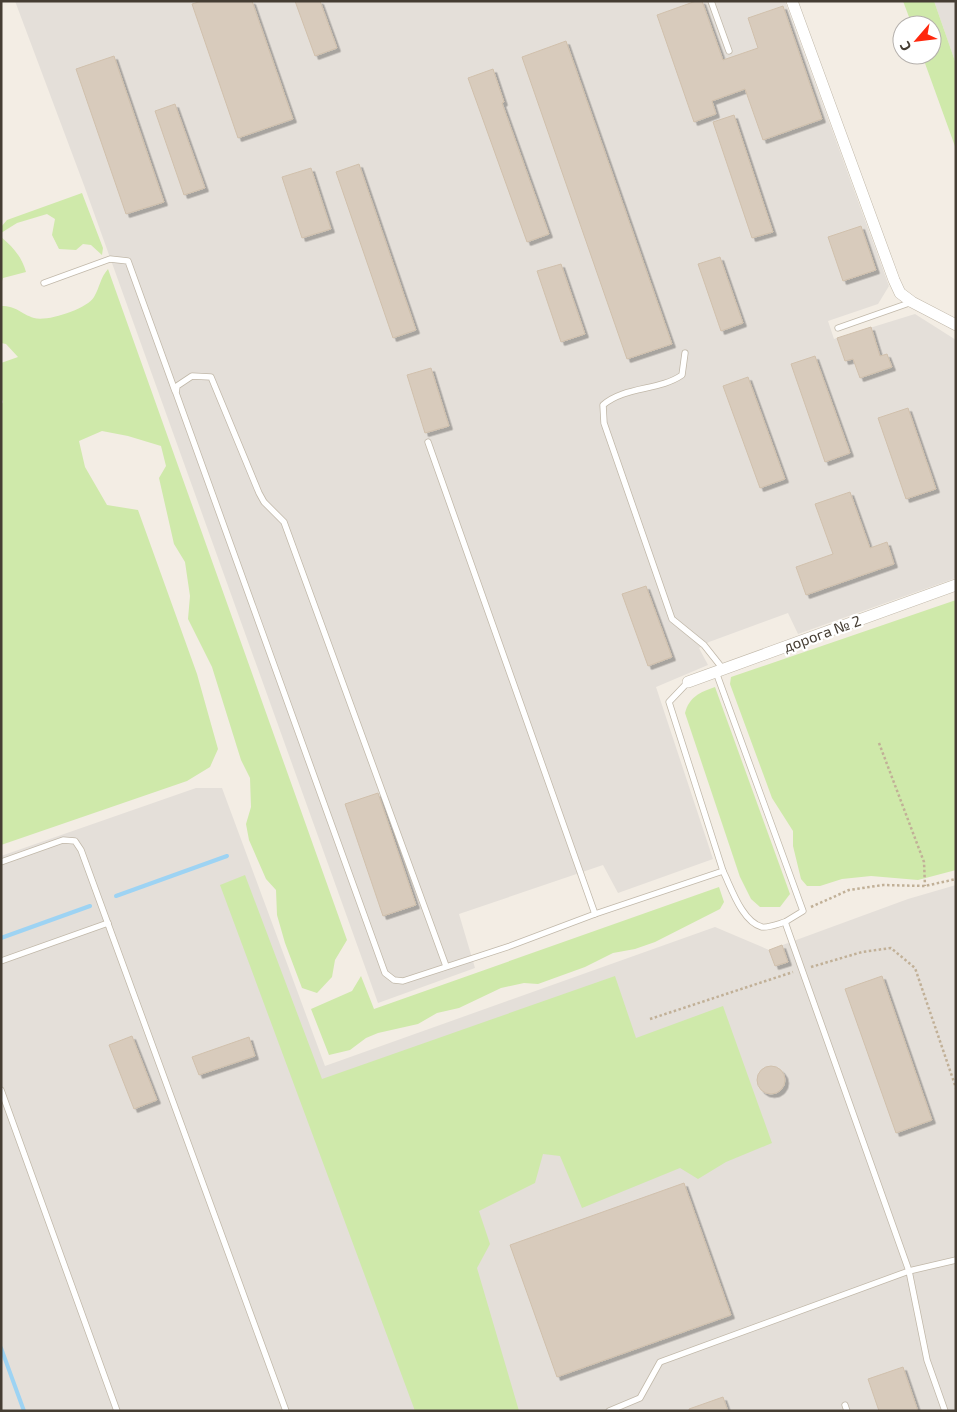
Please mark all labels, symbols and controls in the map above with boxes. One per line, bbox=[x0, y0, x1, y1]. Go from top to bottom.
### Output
north arrow bbox=[892, 15, 942, 65]
text: С bbox=[896, 39, 915, 54]
street label: дорога № 2 bbox=[781, 611, 863, 655]

